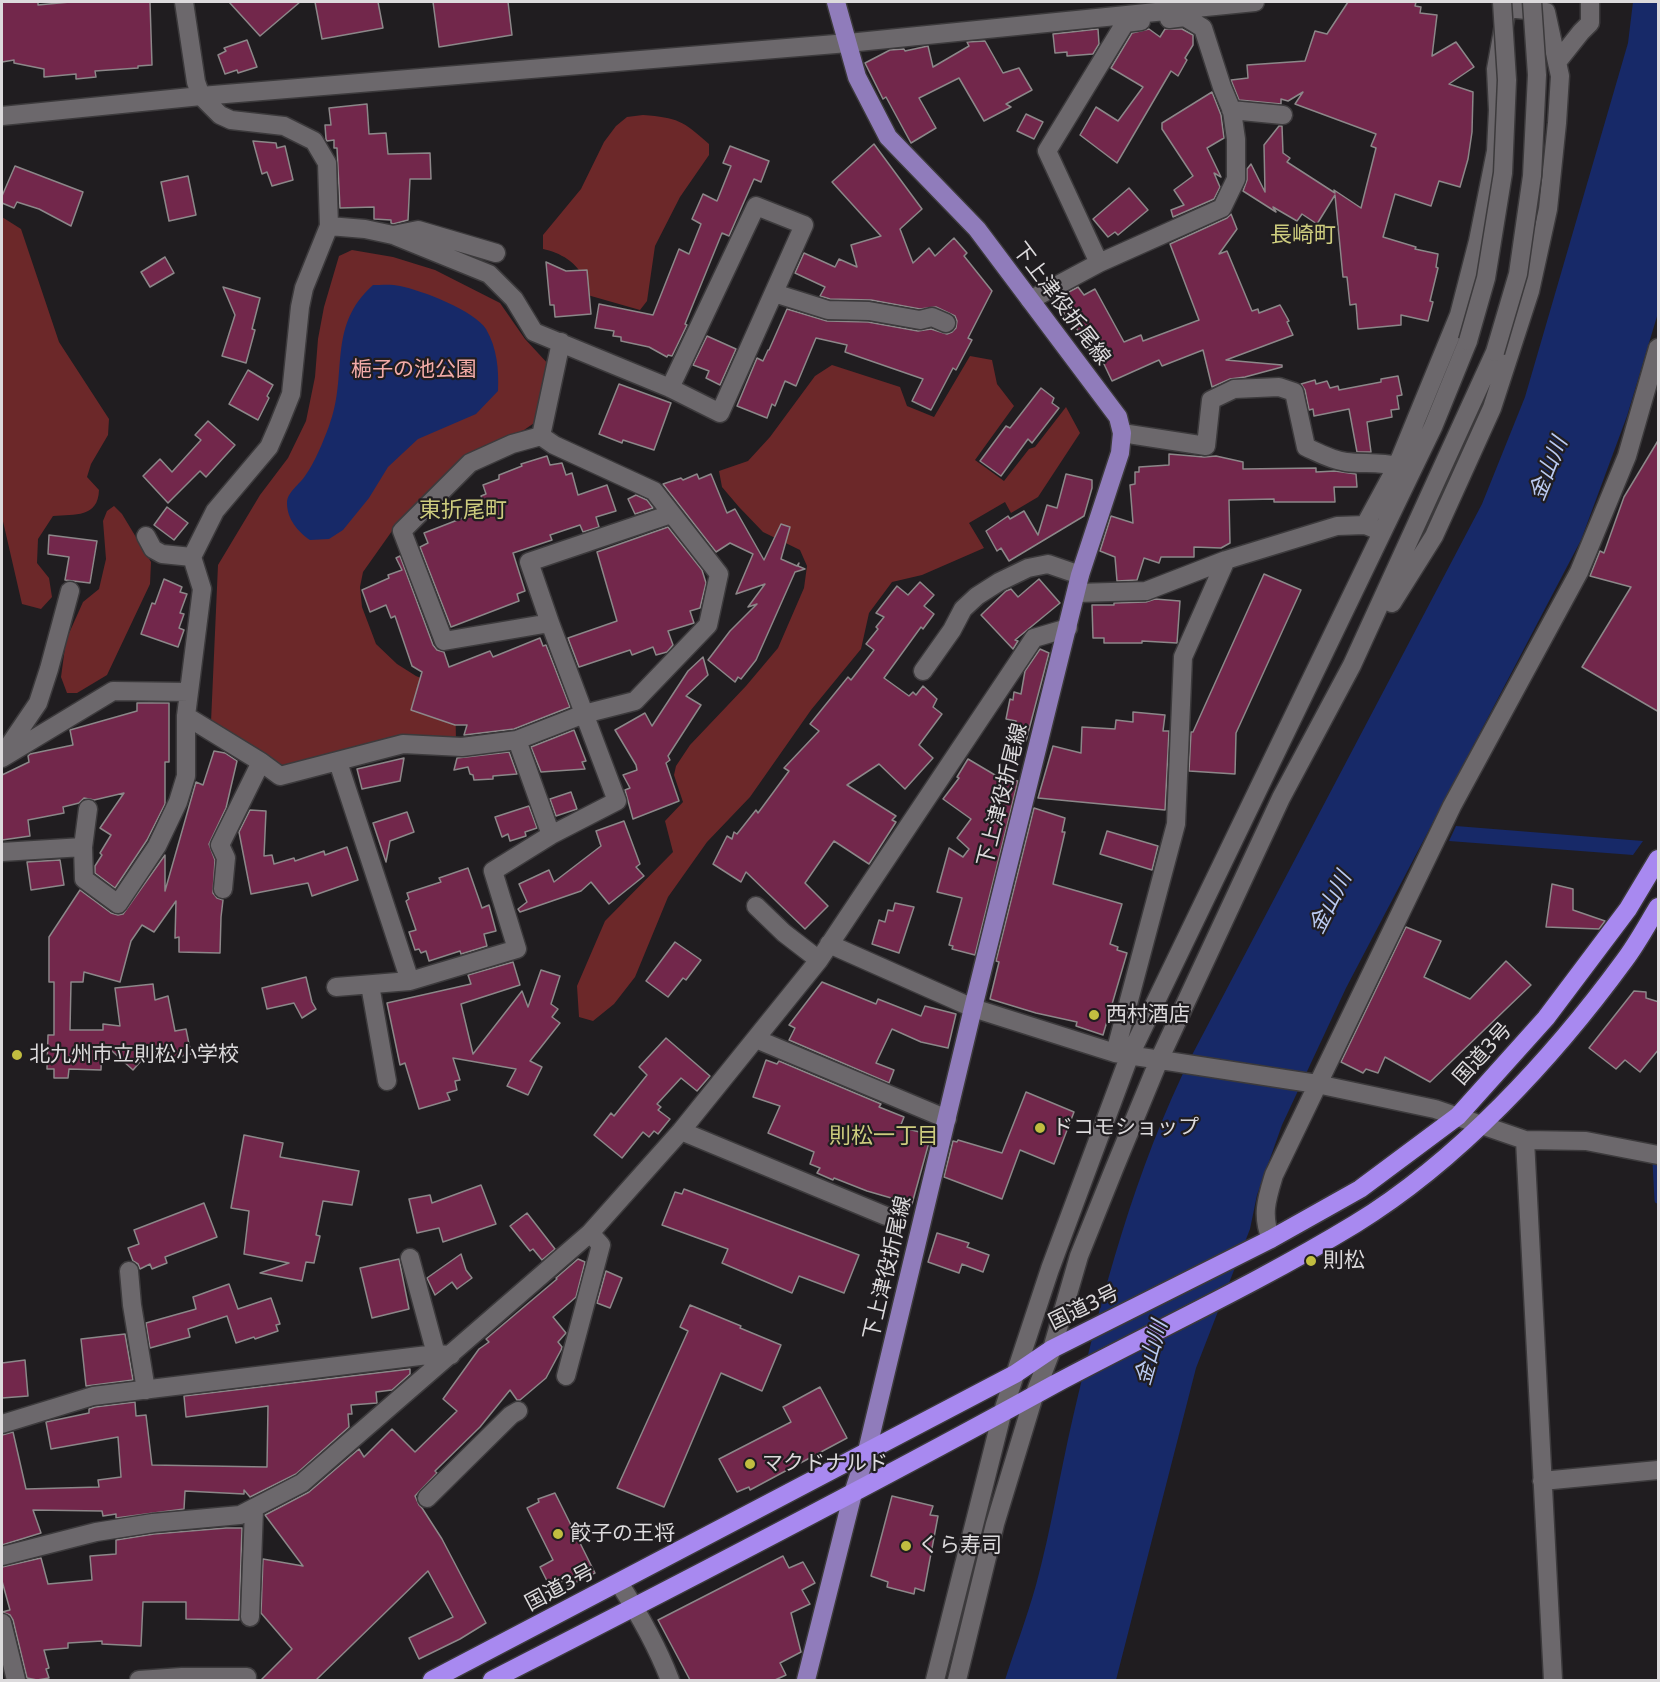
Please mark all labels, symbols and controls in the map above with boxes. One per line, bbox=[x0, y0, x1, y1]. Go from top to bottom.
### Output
district label: 長崎町 bbox=[1270, 223, 1336, 249]
street label: 下上津役折尾線 bbox=[1007, 238, 1115, 370]
park label: 梔子の池公園 bbox=[351, 357, 477, 383]
water label: 金山川 bbox=[1524, 433, 1574, 505]
district label: 東折尾町 bbox=[419, 498, 507, 524]
street label: 下上津役折尾線 bbox=[973, 721, 1033, 869]
water label: 金山川 bbox=[1304, 868, 1358, 938]
place label: 西村酒店 bbox=[1106, 1002, 1190, 1028]
marker: 西村酒店 bbox=[1087, 1008, 1101, 1022]
street label: 国道3号 bbox=[1449, 1018, 1517, 1090]
place label: 北九州市立則松小学校 bbox=[29, 1042, 239, 1068]
marker: 北九州市立則松小学校 bbox=[10, 1048, 24, 1062]
place label: ドコモショップ bbox=[1052, 1115, 1199, 1141]
marker: ドコモショップ bbox=[1033, 1121, 1047, 1135]
district label: 則松一丁目 bbox=[829, 1124, 939, 1150]
street label: 下上津役折尾線 bbox=[859, 1194, 917, 1342]
place label: 則松 bbox=[1323, 1248, 1365, 1274]
marker: 則松 bbox=[1304, 1254, 1318, 1268]
street label: 国道3号 bbox=[1045, 1280, 1123, 1336]
water label: 金山川 bbox=[1130, 1318, 1174, 1388]
place label: マクドナルド bbox=[762, 1451, 888, 1477]
marker: マクドナルド bbox=[743, 1457, 757, 1471]
place label: 餃子の王将 bbox=[570, 1521, 675, 1547]
marker: 餃子の王将 bbox=[551, 1527, 565, 1541]
place label: くら寿司 bbox=[918, 1533, 1002, 1559]
marker: くら寿司 bbox=[899, 1539, 913, 1553]
street label: 国道3号 bbox=[521, 1559, 599, 1617]

